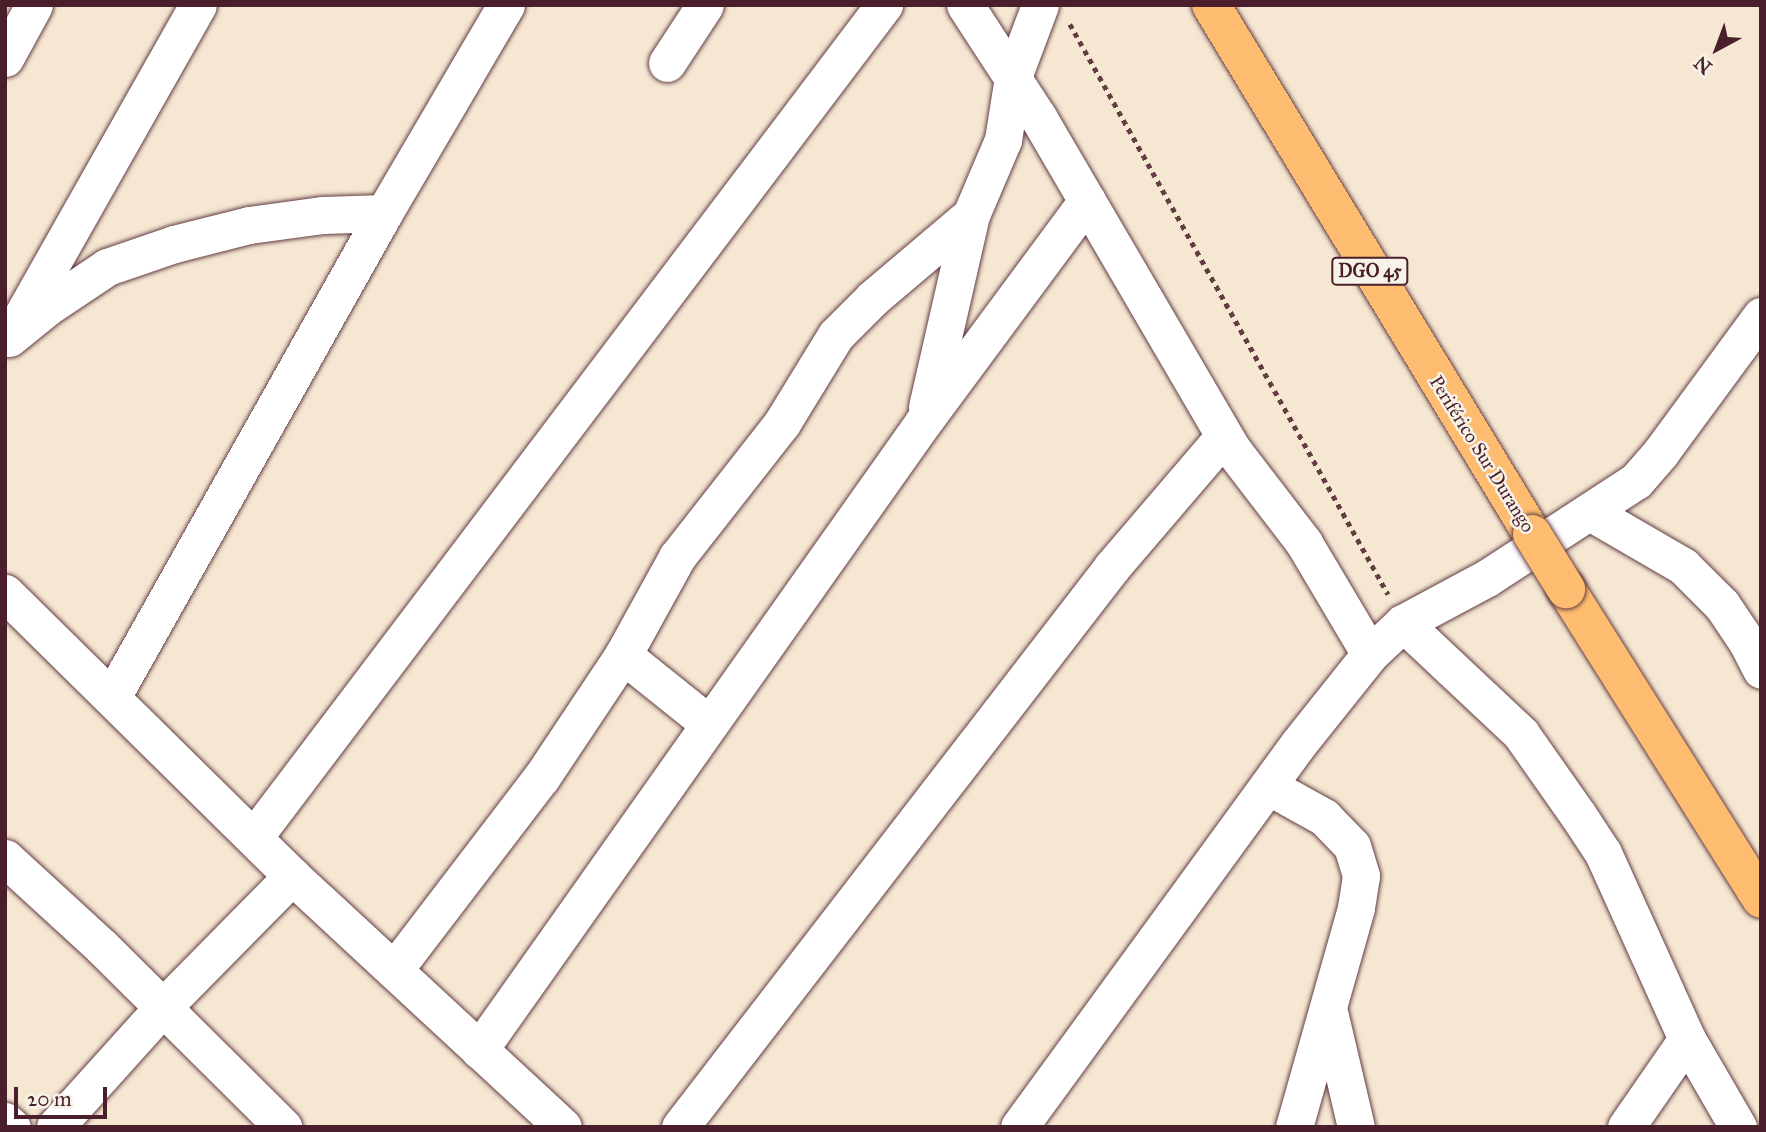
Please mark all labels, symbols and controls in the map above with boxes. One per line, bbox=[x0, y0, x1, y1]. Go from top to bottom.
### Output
north arrow bbox=[1682, 14, 1752, 84]
text: N bbox=[1689, 51, 1717, 79]
road number: DGO 45 bbox=[1330, 256, 1410, 286]
street label: Periférico Sur Durango bbox=[1425, 372, 1539, 536]
scale bar bbox=[18, 1072, 110, 1116]
text: 20 m bbox=[27, 1086, 72, 1112]

